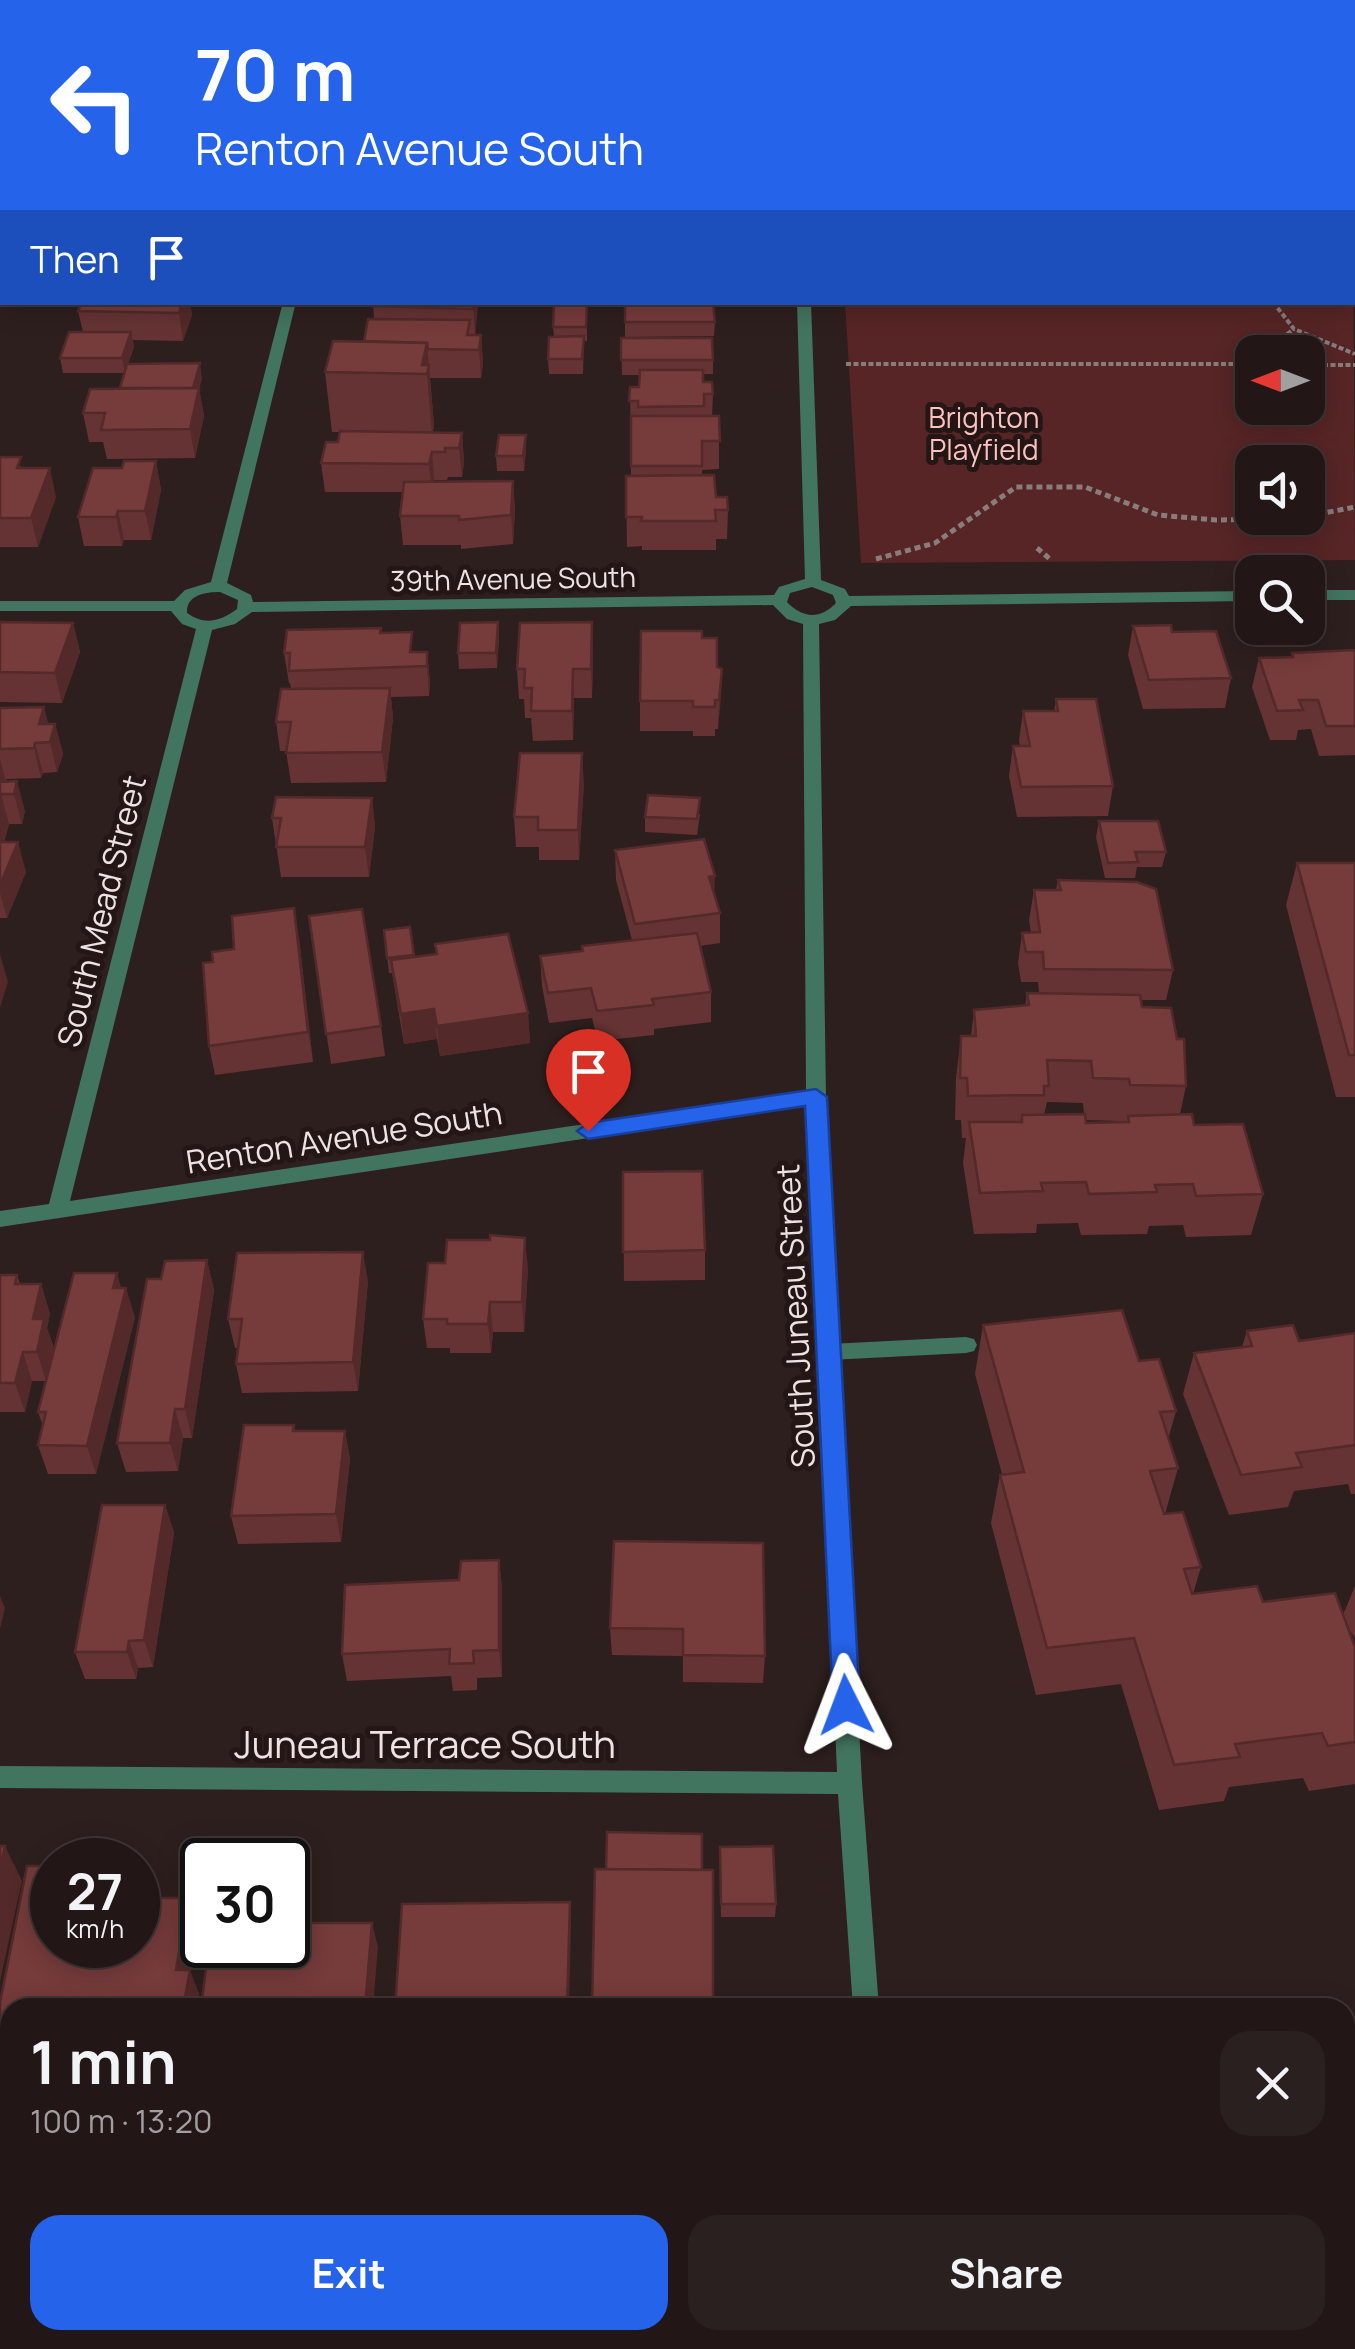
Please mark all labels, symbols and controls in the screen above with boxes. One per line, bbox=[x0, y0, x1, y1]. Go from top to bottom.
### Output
text: 70 m bbox=[195, 26, 355, 122]
icon: left bbox=[30, 40, 160, 170]
text: Renton Avenue South bbox=[195, 117, 644, 179]
icon: arrive bbox=[139, 230, 194, 285]
text: Then bbox=[30, 232, 119, 284]
north arrow bbox=[1235, 335, 1325, 425]
map controls bbox=[1235, 335, 1325, 645]
park label: Brighton Playfield bbox=[929, 398, 1039, 468]
button: sound bbox=[1235, 445, 1325, 535]
button: search bbox=[1235, 555, 1325, 645]
street label: 39th Avenue South bbox=[390, 557, 636, 599]
street label: South Mead Street bbox=[46, 771, 156, 1051]
pin bbox=[546, 1029, 631, 1132]
icon: arrive bbox=[561, 1044, 616, 1099]
street label: Renton Avenue South bbox=[183, 1090, 505, 1184]
street label: South Juneau Street bbox=[765, 1163, 825, 1469]
position arrow bbox=[794, 1653, 898, 1757]
street label: Juneau Terrace South bbox=[234, 1717, 616, 1769]
speed limit sign: 30 bbox=[180, 1838, 310, 1968]
text: 27 bbox=[67, 1857, 123, 1925]
text: km/h bbox=[66, 1911, 124, 1946]
text: 1 min bbox=[30, 2020, 177, 2102]
button: close bbox=[1220, 2031, 1325, 2136]
text: 100 m · 13:20 bbox=[30, 2099, 213, 2143]
button: Exit bbox=[30, 2215, 668, 2330]
button: Share bbox=[688, 2215, 1325, 2330]

